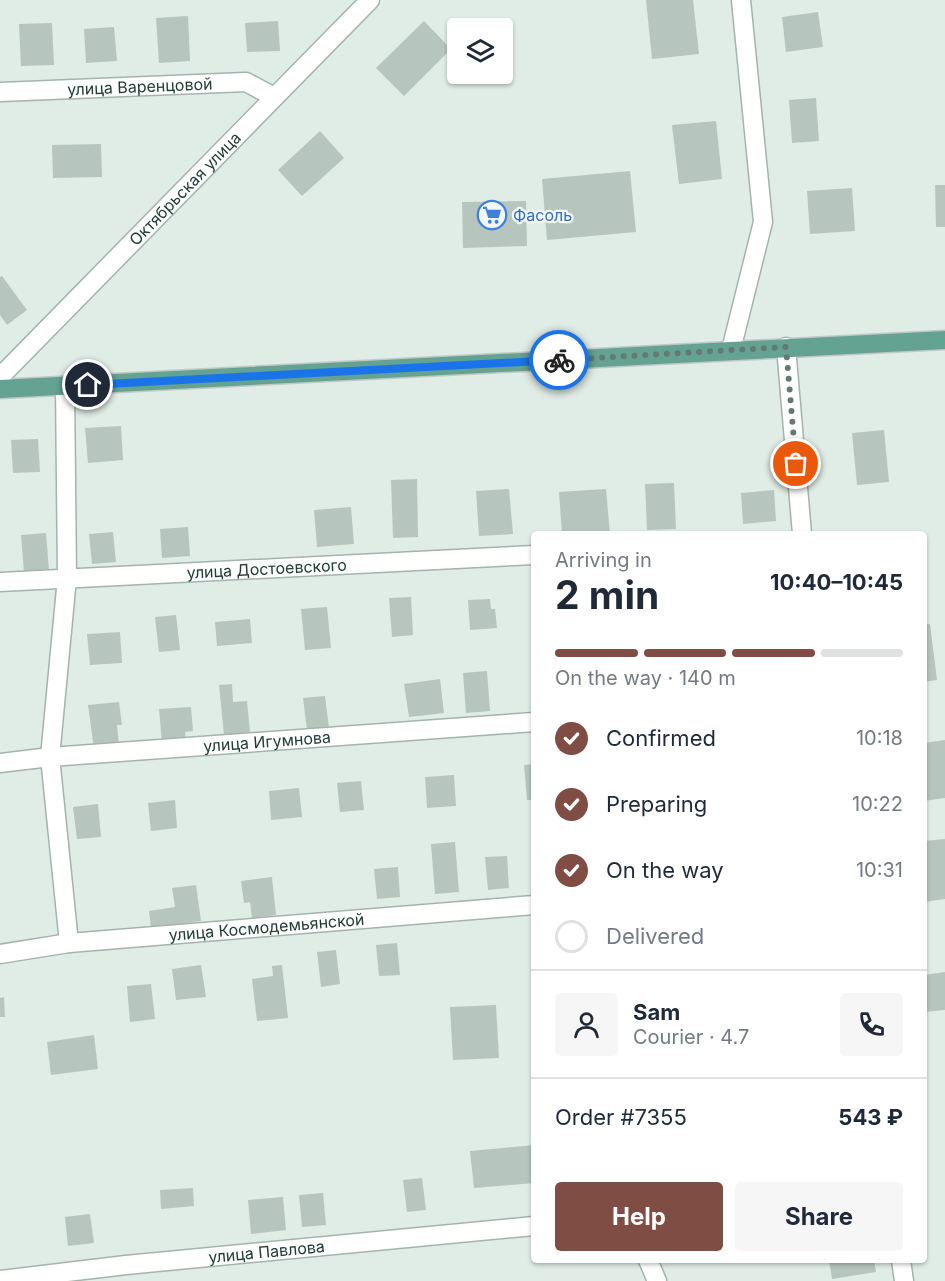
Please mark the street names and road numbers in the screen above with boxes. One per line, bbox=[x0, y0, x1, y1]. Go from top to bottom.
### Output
street label: улица Варенцовой bbox=[67, 73, 213, 99]
street label: Октябрьская улица bbox=[125, 128, 245, 250]
street label: улица Достоевского bbox=[186, 554, 347, 583]
street label: улица Игумнова bbox=[203, 727, 331, 756]
street label: улица Космодемьянской bbox=[168, 909, 365, 945]
street label: улица Павлова bbox=[207, 1236, 326, 1267]

